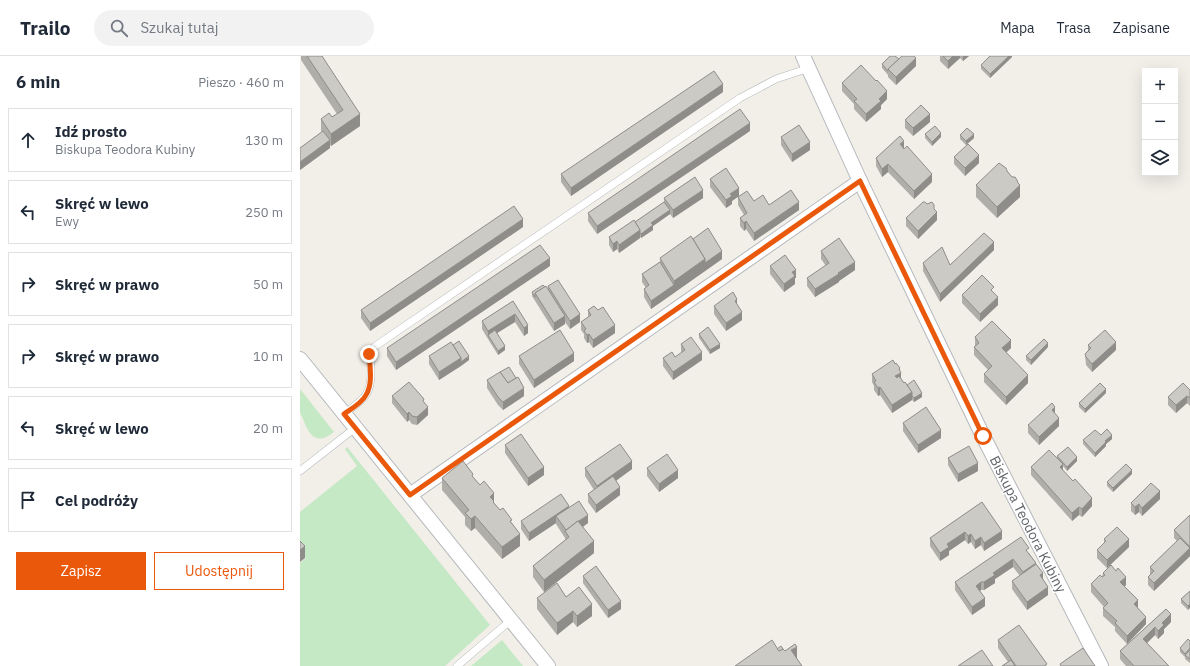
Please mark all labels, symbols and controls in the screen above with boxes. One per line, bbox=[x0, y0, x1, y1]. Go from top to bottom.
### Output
search box bbox=[94, 10, 374, 46]
text: Trailo bbox=[20, 16, 70, 40]
icon: search bbox=[108, 17, 130, 39]
text: Szukaj tutaj bbox=[140, 18, 219, 37]
text: Mapa bbox=[1000, 19, 1035, 37]
text: Trasa bbox=[1057, 19, 1091, 37]
text: Zapisane bbox=[1113, 19, 1170, 37]
map controls bbox=[1142, 68, 1178, 176]
button: + bbox=[1142, 68, 1178, 104]
text: 6 min bbox=[16, 71, 60, 93]
text: Pieszo · 460 m bbox=[198, 74, 284, 91]
button: − bbox=[1142, 104, 1178, 140]
text: Idź prosto bbox=[55, 122, 127, 141]
icon: ahead bbox=[17, 129, 39, 151]
text: 130 m bbox=[245, 132, 283, 149]
button: layers bbox=[1142, 140, 1178, 176]
text: Biskupa Teodora Kubiny bbox=[55, 141, 195, 158]
text: Skręć w lewo bbox=[55, 194, 149, 213]
icon: left bbox=[17, 201, 39, 223]
text: 250 m bbox=[245, 204, 283, 221]
text: Ewy bbox=[55, 213, 79, 230]
icon: right bbox=[17, 273, 39, 295]
text: Skręć w prawo bbox=[55, 275, 159, 294]
text: 50 m bbox=[253, 276, 283, 293]
icon: right bbox=[17, 345, 39, 367]
route end bbox=[360, 345, 378, 363]
text: Skręć w prawo bbox=[55, 347, 159, 366]
text: 10 m bbox=[253, 348, 283, 365]
icon: left bbox=[17, 417, 39, 439]
text: Skręć w lewo bbox=[55, 419, 149, 438]
text: 20 m bbox=[253, 420, 283, 437]
route start bbox=[974, 427, 992, 445]
street label: Biskupa Teodora Kubiny bbox=[986, 453, 1070, 595]
icon: arrive bbox=[17, 489, 39, 511]
text: Cel podróży bbox=[55, 491, 138, 510]
button: Zapisz bbox=[16, 552, 146, 590]
button: Udostępnij bbox=[154, 552, 284, 590]

